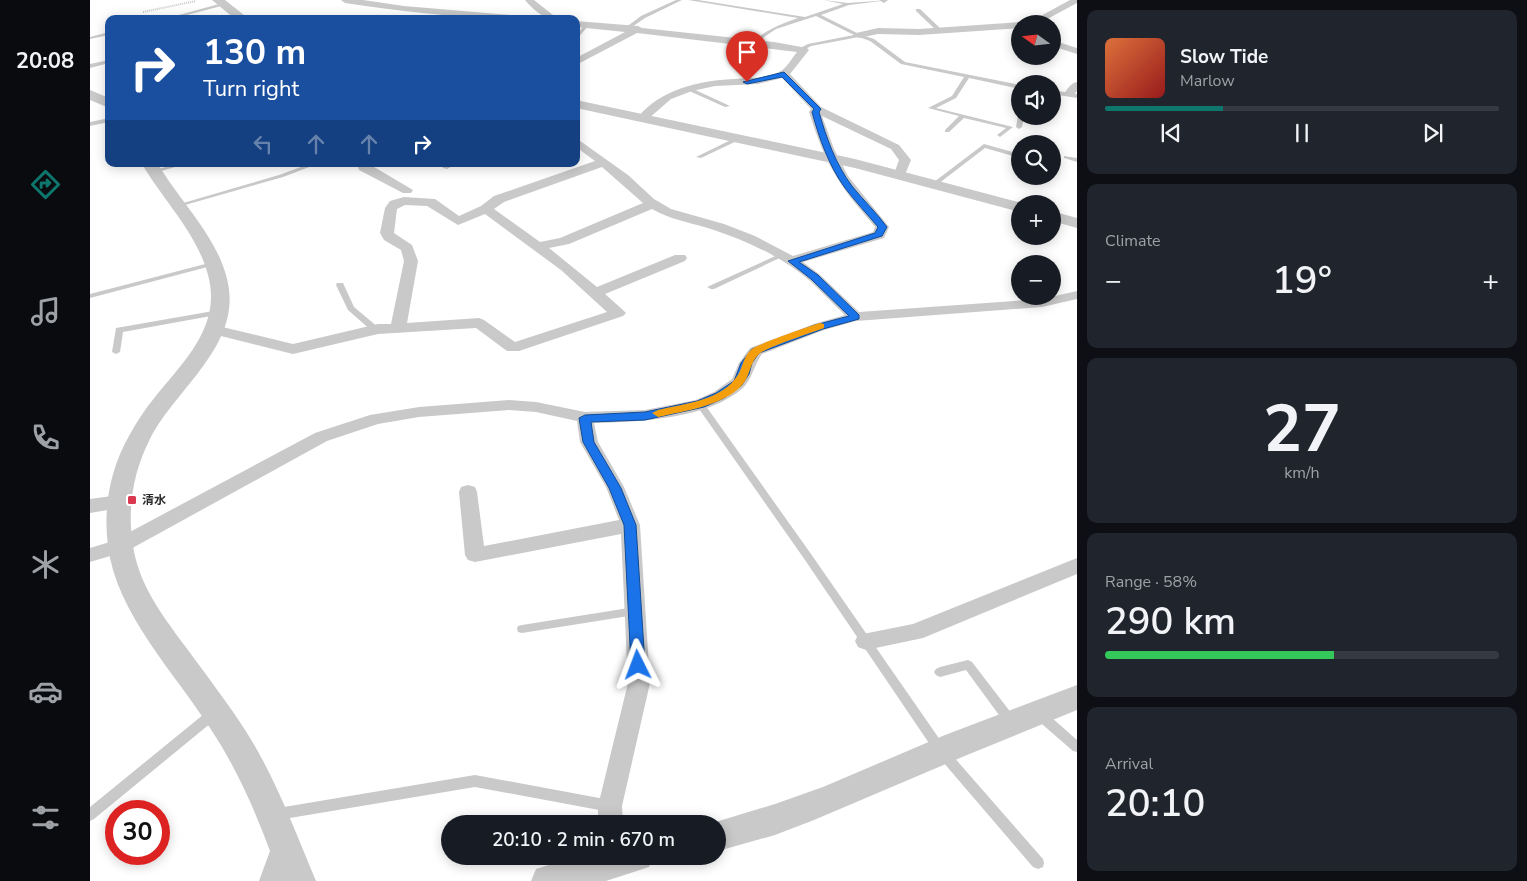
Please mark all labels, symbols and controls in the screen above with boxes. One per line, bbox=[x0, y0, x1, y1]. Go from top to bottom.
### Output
north arrow bbox=[1011, 15, 1061, 65]
map controls bbox=[1011, 15, 1061, 305]
text: 130 m bbox=[203, 29, 306, 76]
pin bbox=[726, 31, 768, 82]
icon: right bbox=[120, 35, 185, 100]
icon: arrive bbox=[733, 38, 761, 66]
text: Slow Tide bbox=[1180, 44, 1268, 70]
text: 20:08 bbox=[16, 46, 74, 76]
text: Marlow bbox=[1180, 70, 1235, 92]
text: Turn right bbox=[203, 74, 299, 104]
button: sound bbox=[1011, 75, 1061, 125]
icon: previous bbox=[1157, 119, 1185, 147]
icon: pause bbox=[1288, 119, 1316, 147]
icon: next bbox=[1419, 119, 1447, 147]
icon: left bbox=[249, 130, 277, 158]
icon: ahead bbox=[302, 130, 330, 158]
icon: ahead bbox=[355, 130, 383, 158]
icon: right bbox=[408, 130, 436, 158]
button: search bbox=[1011, 135, 1061, 185]
icon: directions bbox=[28, 167, 63, 202]
button: + bbox=[1011, 195, 1061, 245]
text: Climate bbox=[1105, 230, 1160, 252]
button: − bbox=[1011, 255, 1061, 305]
text: 19° bbox=[1272, 255, 1332, 306]
text: − bbox=[1105, 262, 1122, 300]
text: + bbox=[1482, 262, 1499, 300]
icon: music bbox=[28, 294, 63, 329]
text: 27 bbox=[1263, 385, 1341, 474]
icon: phone bbox=[28, 420, 63, 455]
text: km/h bbox=[1284, 462, 1320, 484]
place label: 清水 bbox=[142, 492, 166, 508]
marker: 清水 bbox=[126, 494, 138, 506]
icon: climate bbox=[28, 547, 63, 582]
text: Range · 58% bbox=[1105, 571, 1197, 593]
text: 290 km bbox=[1105, 596, 1236, 647]
position arrow bbox=[611, 638, 663, 690]
icon: car bbox=[28, 674, 63, 709]
text: Arrival bbox=[1105, 753, 1153, 775]
text: 20:10 bbox=[1105, 778, 1205, 829]
icon: filters bbox=[28, 800, 63, 835]
speed limit sign: 30 bbox=[105, 800, 170, 865]
text: 20:10 · 2 min · 670 m bbox=[492, 827, 675, 853]

